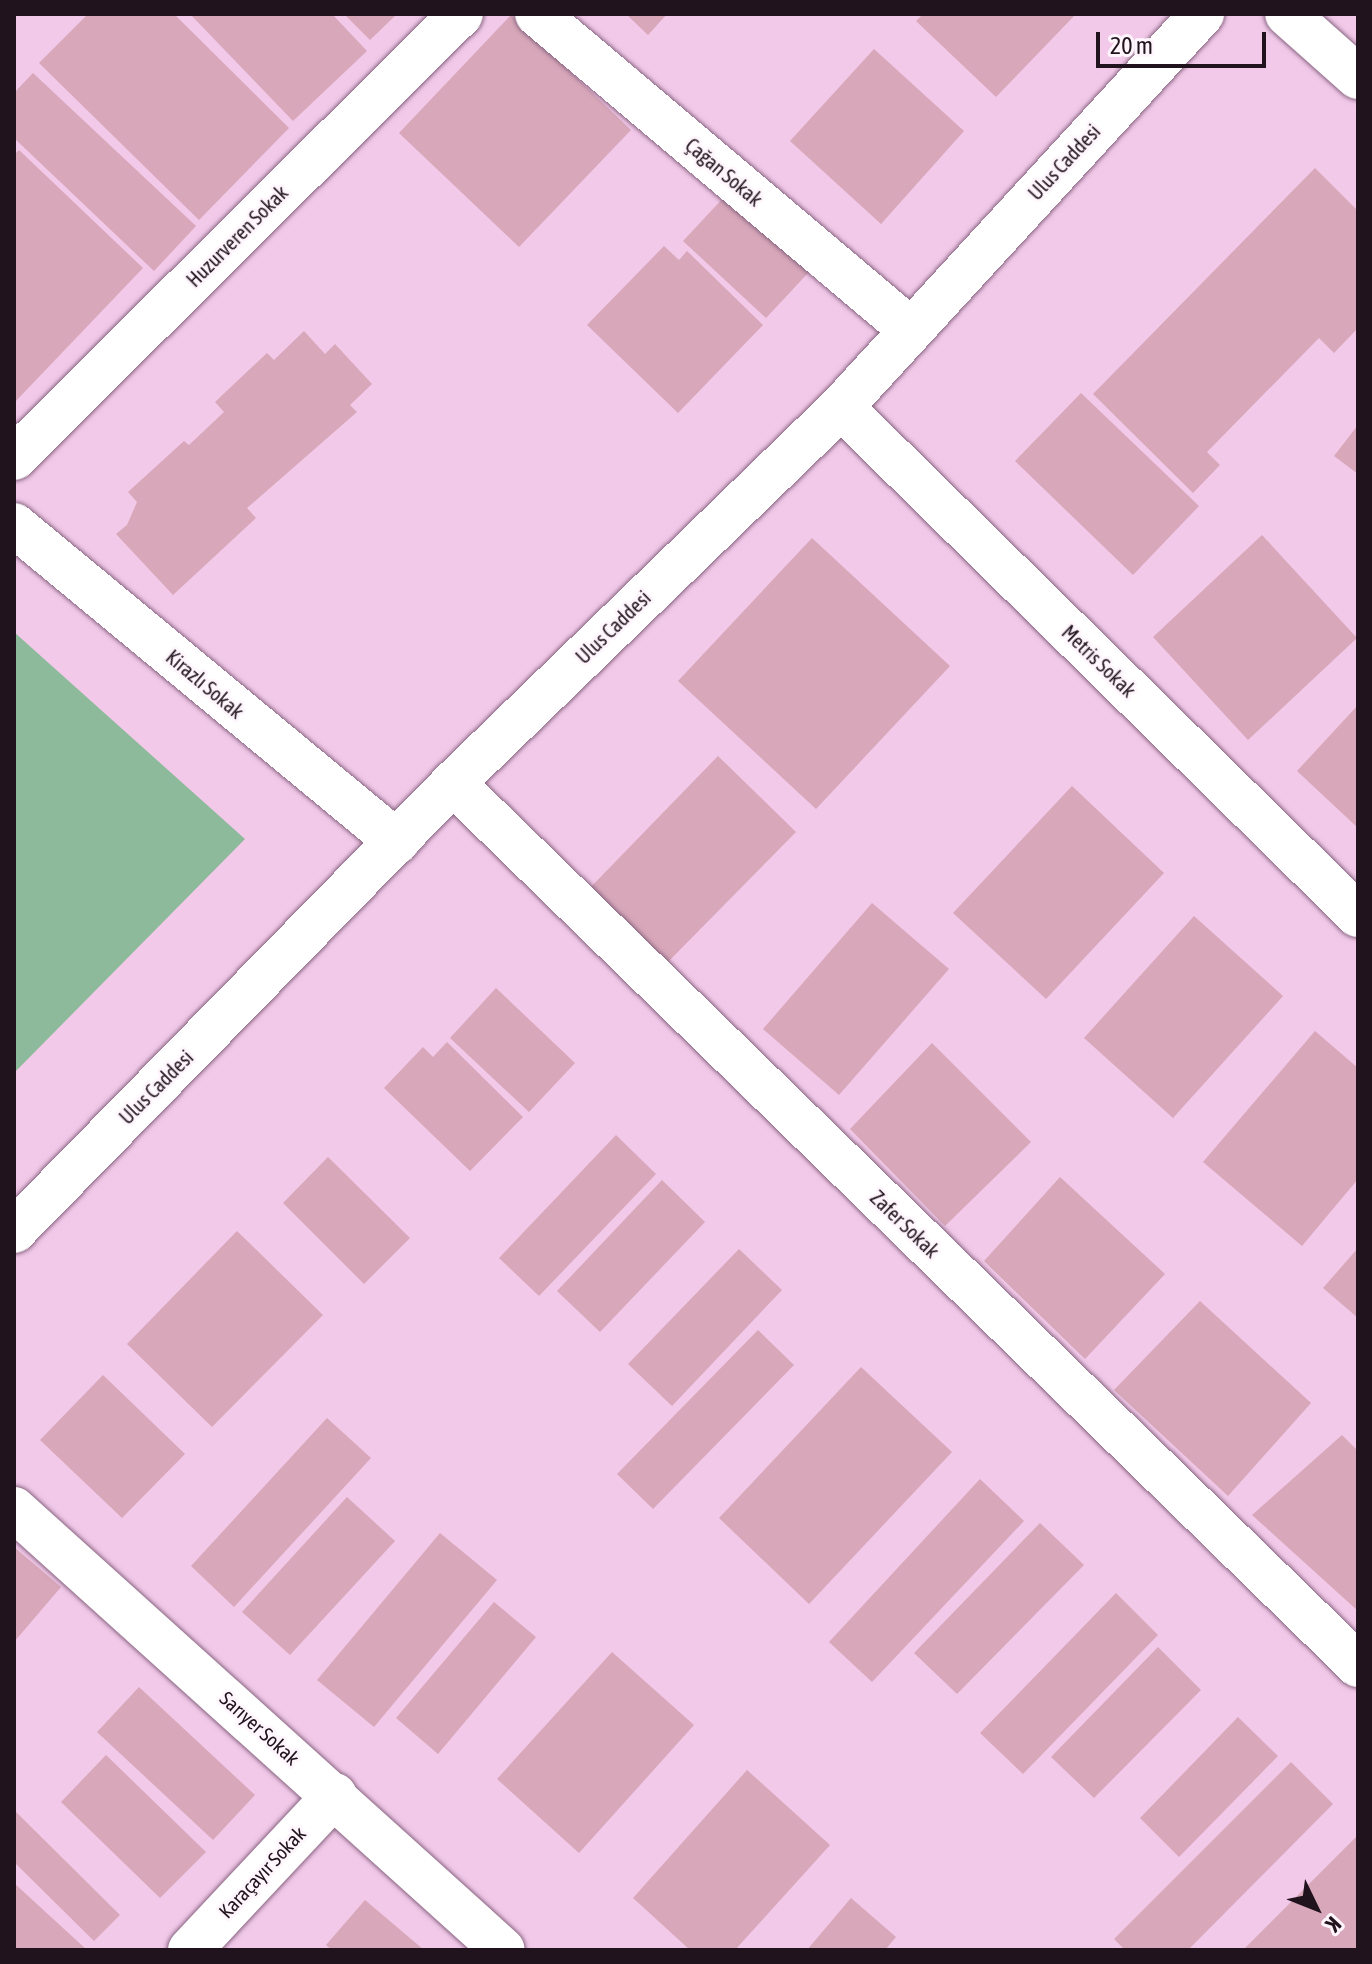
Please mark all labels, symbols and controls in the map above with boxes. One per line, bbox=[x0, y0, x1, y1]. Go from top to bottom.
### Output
scale bar bbox=[1100, 16, 1270, 66]
text: 20 m bbox=[1110, 32, 1153, 59]
street label: Ulus Caddesi bbox=[1023, 119, 1105, 205]
street label: Çağan Sokak bbox=[681, 133, 767, 211]
street label: Huzurveren Sokak bbox=[181, 180, 293, 292]
street label: Ulus Caddesi bbox=[571, 586, 655, 668]
street label: Metris Sokak bbox=[1057, 620, 1141, 702]
street label: Kirazlı Sokak bbox=[161, 645, 249, 723]
street label: Ulus Caddesi bbox=[114, 1045, 198, 1129]
street label: Zafer Sokak bbox=[866, 1185, 944, 1263]
street label: Sarıyer Sokak bbox=[215, 1686, 305, 1770]
street label: Karaçayır Sokak bbox=[214, 1821, 310, 1923]
north arrow bbox=[1276, 1868, 1356, 1948]
text: K bbox=[1320, 1912, 1347, 1937]

